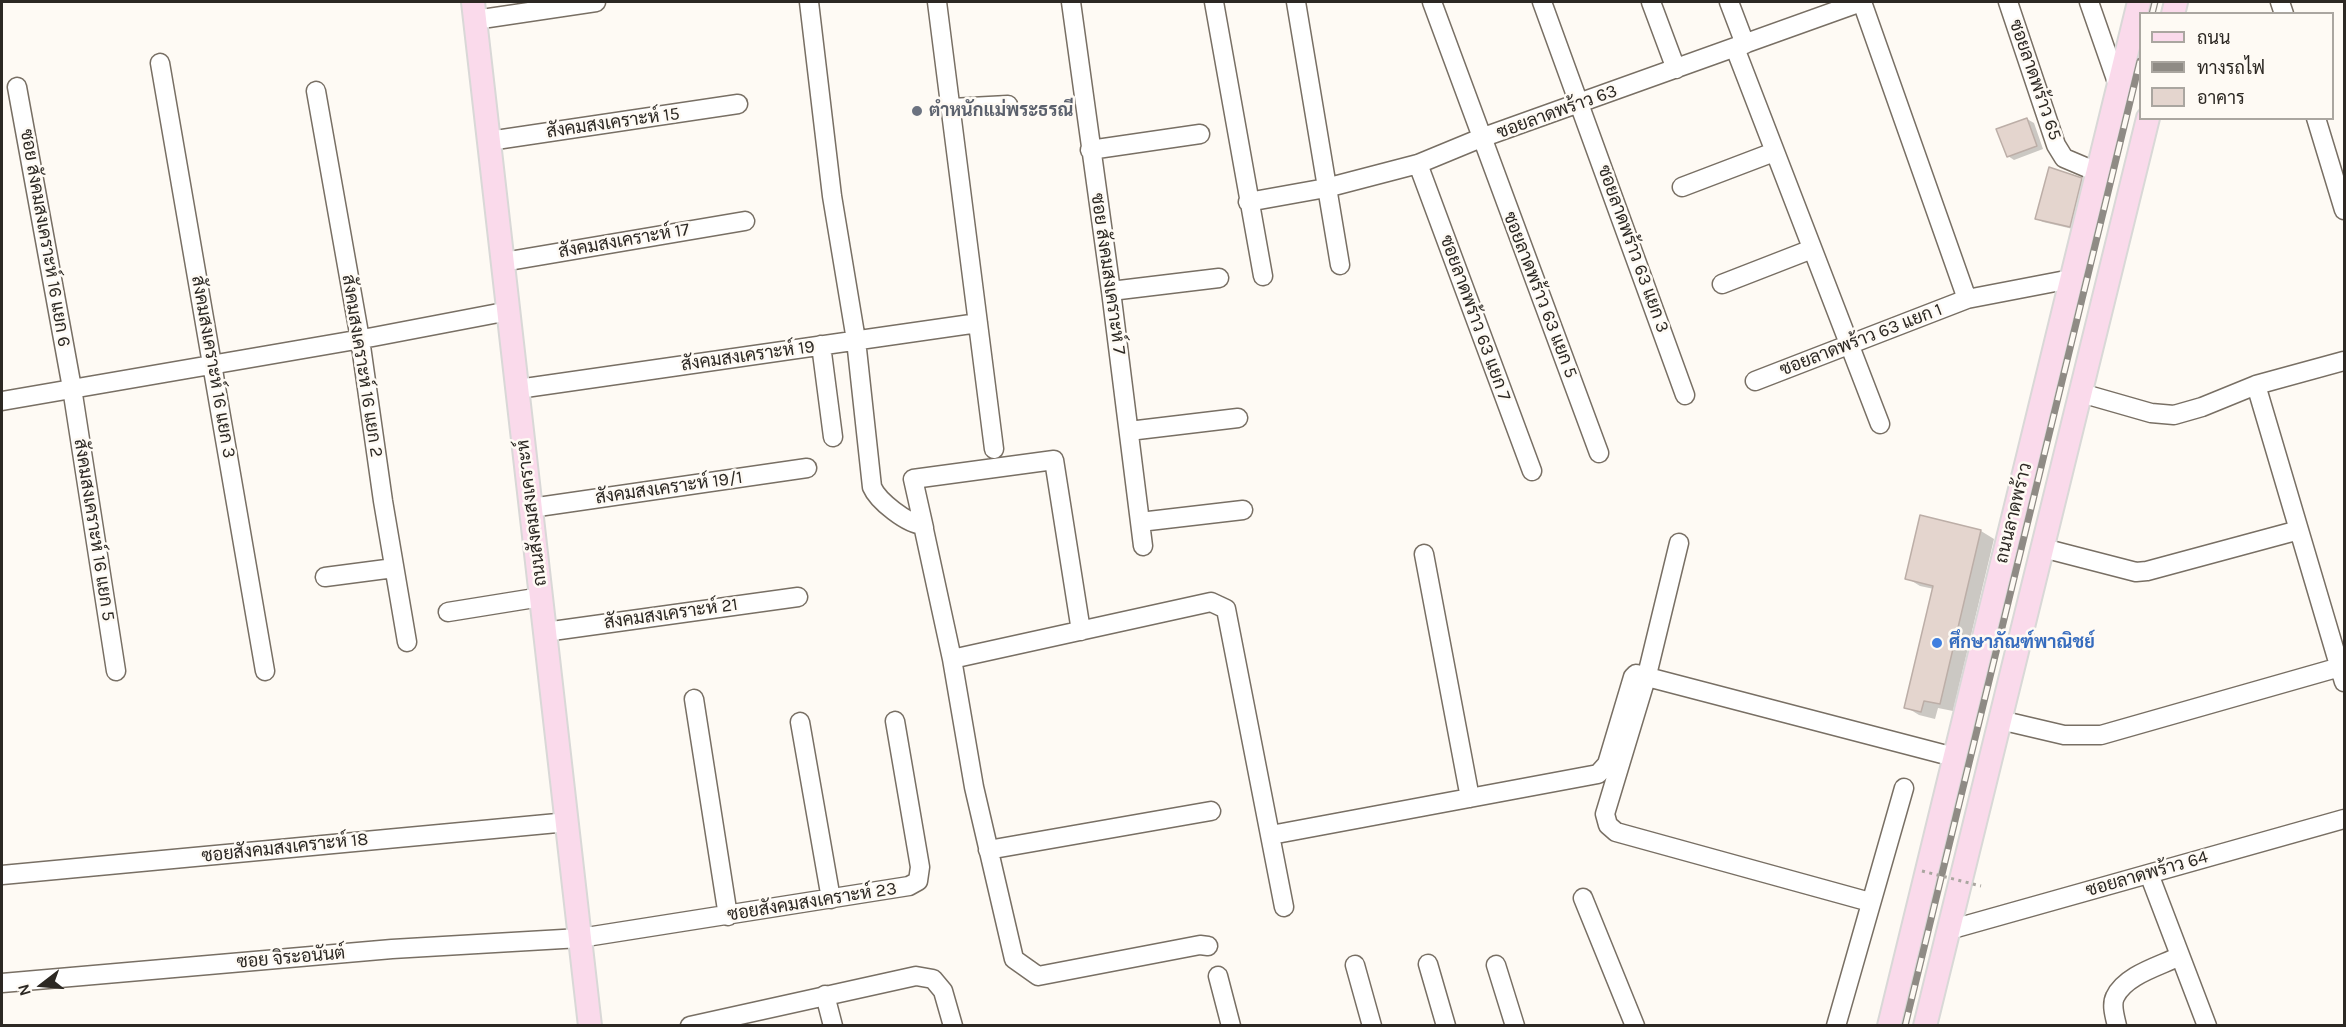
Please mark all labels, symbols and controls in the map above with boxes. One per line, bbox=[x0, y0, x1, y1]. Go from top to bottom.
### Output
legend bbox=[2139, 12, 2334, 120]
street label: ซอยลาดพร้าว 65 bbox=[2004, 17, 2066, 143]
text: ถนน bbox=[2197, 27, 2230, 49]
text: ทางรถไฟ bbox=[2197, 57, 2265, 79]
street label: ซอยลาดพร้าว 63 bbox=[1494, 80, 1620, 144]
text: อาคาร bbox=[2197, 87, 2245, 109]
place label: ตำหนักแม่พระธรณี bbox=[929, 100, 1073, 122]
street label: สังคมสงเคราะห์ 15 bbox=[545, 103, 681, 143]
marker: ตำหนักแม่พระธรณี bbox=[910, 104, 924, 118]
street label: ซอย สังคมสงเคราะห์ 16 แยก 6 bbox=[15, 127, 75, 349]
street label: ซอยลาดพร้าว 63 แยก 3 bbox=[1593, 162, 1673, 336]
street label: ซอย สังคมสงเคราะห์ 7 bbox=[1086, 192, 1130, 356]
street label: ซอยลาดพร้าว 63 แยก 5 bbox=[1498, 209, 1582, 381]
street label: สังคมสงเคราะห์ 17 bbox=[557, 219, 691, 263]
street label: ซอยลาดพร้าว 63 แยก 7 bbox=[1435, 232, 1515, 404]
street label: สังคมสงเคราะห์ 16 แยก 2 bbox=[337, 273, 387, 459]
street label: สังคมสงเคราะห์ 16 แยก 3 bbox=[186, 274, 240, 460]
street label: ซอยลาดพร้าว 63 แยก 1 bbox=[1777, 299, 1945, 381]
street label: สังคมสงเคราะห์ 19 bbox=[680, 336, 816, 376]
street label: สังคมสงเคราะห์ 16 แยก 5 bbox=[69, 437, 119, 623]
street label: ถนนสังคมสงเคราะห์ bbox=[512, 439, 552, 587]
street label: ถนนลาดพร้าว bbox=[1991, 460, 2037, 566]
street label: สังคมสงเคราะห์ 19/1 bbox=[594, 467, 744, 509]
street label: สังคมสงเคราะห์ 21 bbox=[603, 594, 739, 634]
place label: ศึกษาภัณฑ์พาณิชย์ bbox=[1949, 632, 2095, 654]
marker: ศึกษาภัณฑ์พาณิชย์ bbox=[1930, 636, 1944, 650]
street label: ซอยสังคมสงเคราะห์ 18 bbox=[201, 829, 369, 867]
street label: ซอยลาดพร้าว 64 bbox=[2083, 846, 2211, 902]
street label: ซอยสังคมสงเคราะห์ 23 bbox=[726, 878, 898, 926]
street label: ซอย จิระอนันต์ bbox=[236, 942, 346, 974]
north arrow bbox=[12, 955, 72, 1015]
text: N bbox=[14, 982, 35, 998]

